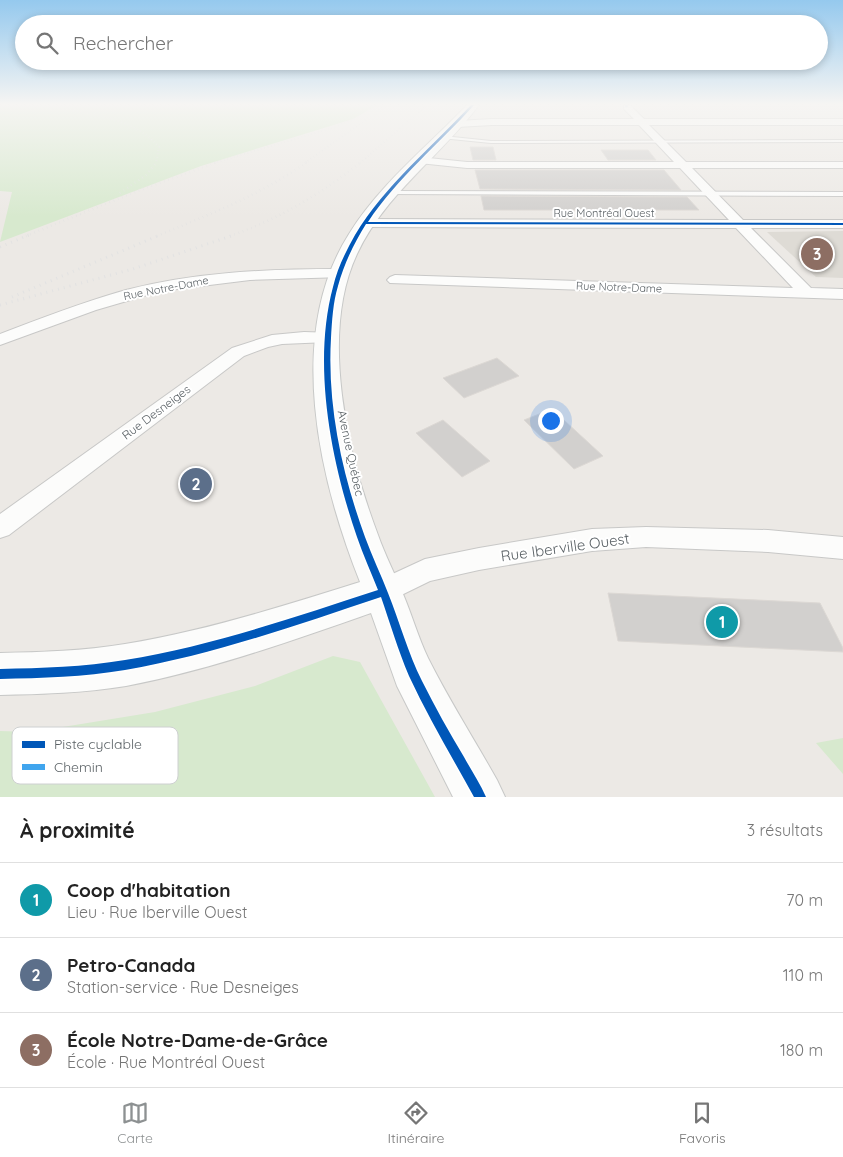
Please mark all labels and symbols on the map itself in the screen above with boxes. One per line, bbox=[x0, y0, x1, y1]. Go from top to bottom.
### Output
street label: Rue Montréal Ouest bbox=[554, 206, 655, 220]
pin: 3 bbox=[801, 235, 833, 273]
street label: Rue Notre-Dame bbox=[122, 273, 210, 303]
street label: Rue Notre-Dame bbox=[576, 278, 662, 296]
street label: Rue Desneiges bbox=[119, 381, 193, 443]
your location bbox=[538, 408, 564, 434]
street label: Avenue Québec bbox=[335, 409, 367, 497]
pin: 2 bbox=[180, 465, 212, 503]
street label: Rue Iberville Ouest bbox=[499, 529, 631, 565]
pin: 1 bbox=[706, 603, 738, 641]
legend bbox=[12, 727, 178, 784]
text: Piste cyclable bbox=[54, 735, 142, 753]
text: Chemin bbox=[54, 758, 103, 776]

